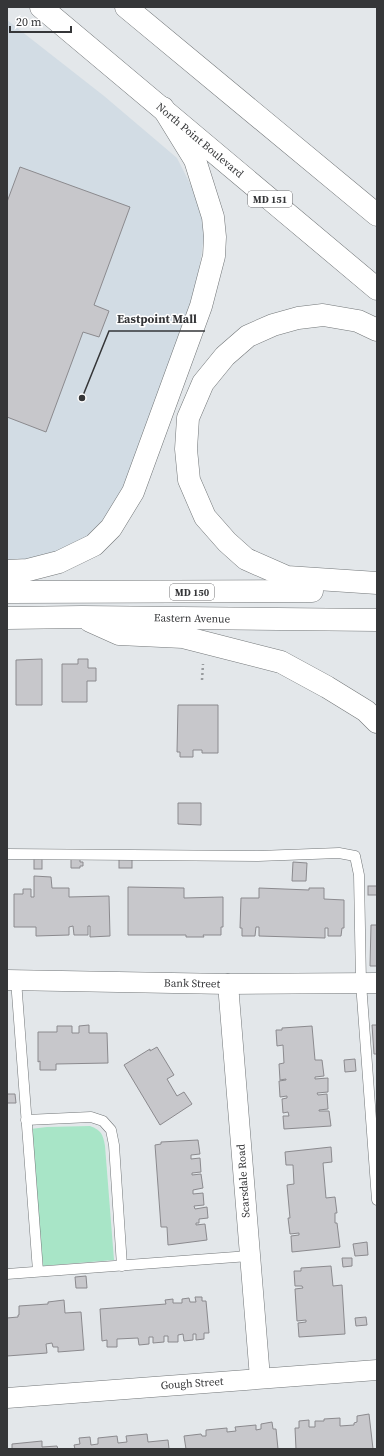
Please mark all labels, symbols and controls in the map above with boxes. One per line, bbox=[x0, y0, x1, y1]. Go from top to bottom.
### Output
scale bar bbox=[10, 8, 71, 34]
text: 20 m bbox=[16, 14, 42, 30]
street label: North Point Boulevard bbox=[153, 99, 247, 182]
road number: MD 151 bbox=[248, 191, 292, 207]
callout: Eastpoint Mall bbox=[109, 307, 205, 331]
text: Eastpoint Mall bbox=[117, 311, 197, 327]
road number: MD 150 bbox=[170, 584, 214, 600]
street label: Eastern Avenue bbox=[154, 610, 231, 627]
street label: Bank Street bbox=[164, 976, 221, 991]
street label: Scarsdale Road bbox=[233, 1143, 254, 1218]
street label: Gough Street bbox=[160, 1374, 224, 1393]

